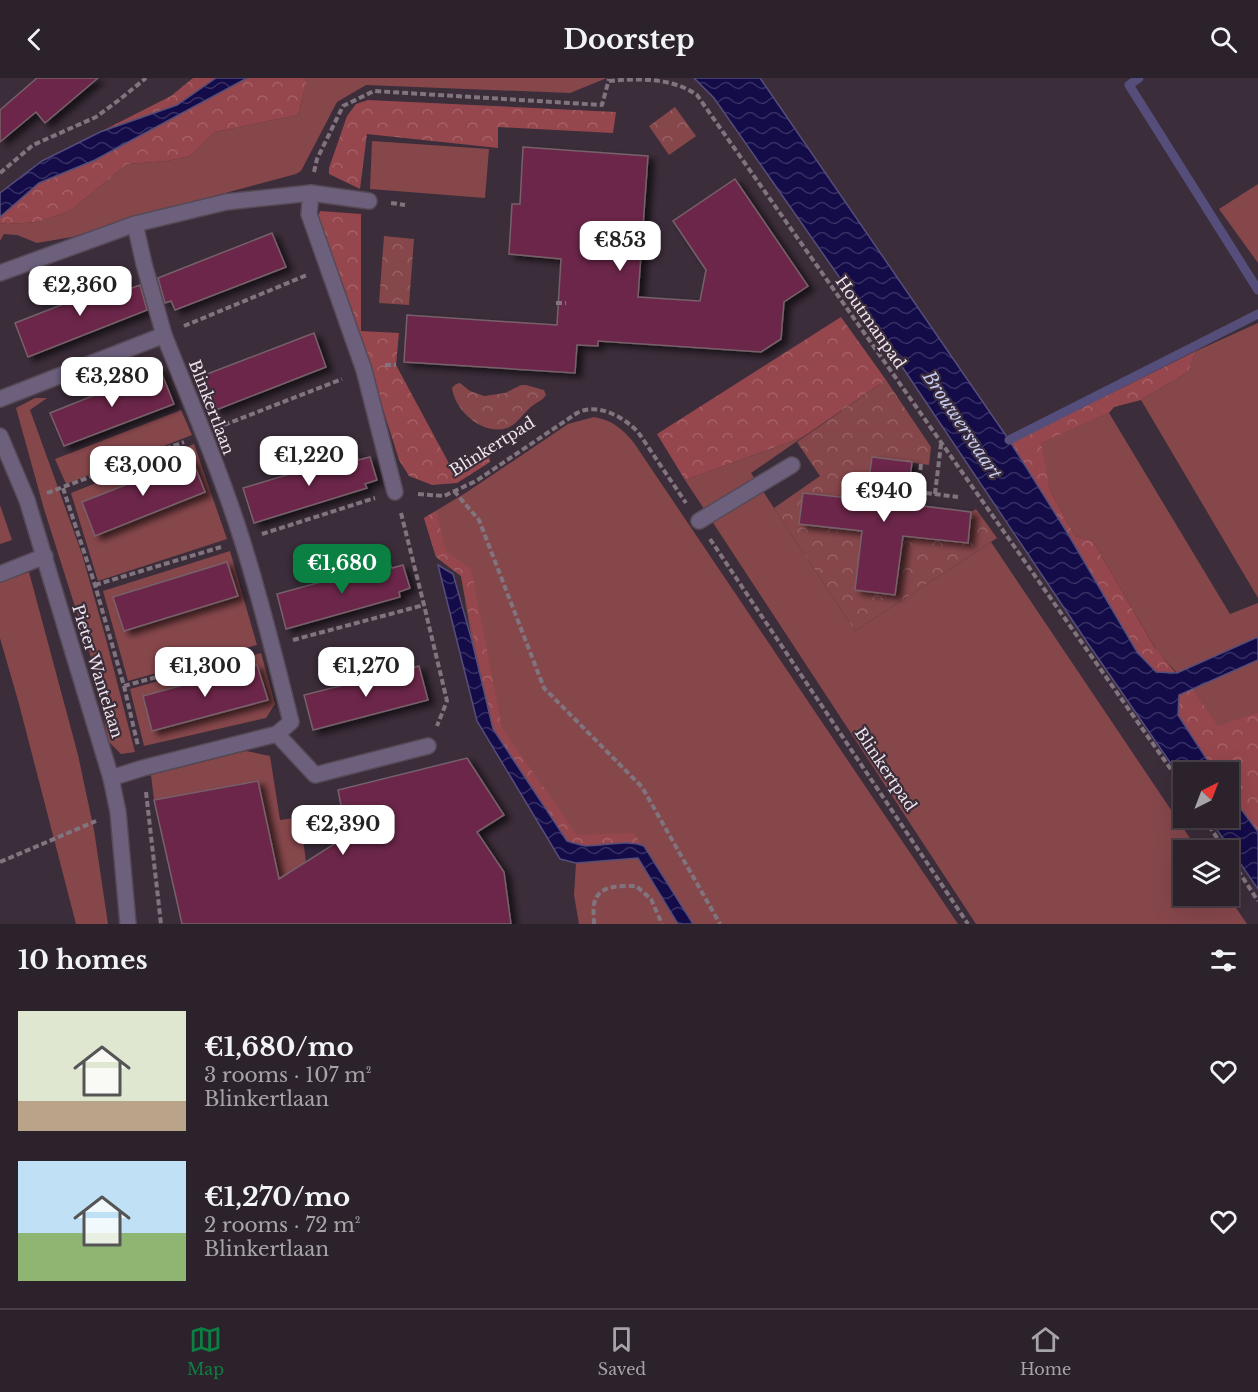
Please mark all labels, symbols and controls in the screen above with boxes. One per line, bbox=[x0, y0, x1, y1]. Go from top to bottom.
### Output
icon: back bbox=[18, 23, 51, 56]
text: Doorstep bbox=[563, 23, 695, 56]
icon: search bbox=[1207, 23, 1240, 56]
pin: €853 bbox=[584, 221, 656, 272]
text: €853 bbox=[594, 228, 646, 252]
pin: €2,360 bbox=[31, 266, 129, 317]
street label: Houtmanpad bbox=[831, 272, 911, 373]
text: €2,360 bbox=[43, 273, 117, 297]
pin: €3,280 bbox=[63, 357, 161, 408]
street label: Blinkertlaan bbox=[185, 357, 239, 457]
text: €3,280 bbox=[75, 364, 149, 388]
water label: Brouwersvaart bbox=[917, 366, 1006, 483]
street label: Blinkertpad bbox=[446, 412, 538, 480]
pin: €1,220 bbox=[260, 436, 358, 487]
text: €1,220 bbox=[274, 443, 344, 467]
pin: €3,000 bbox=[94, 446, 192, 497]
text: €3,000 bbox=[104, 453, 182, 477]
pin: €940 bbox=[848, 472, 920, 523]
text: €940 bbox=[855, 479, 913, 503]
pin: €1,680 bbox=[293, 544, 391, 595]
text: €1,680 bbox=[307, 551, 377, 575]
street label: Pieter Wantelaan bbox=[68, 602, 128, 740]
pin: €1,300 bbox=[156, 647, 254, 698]
pin: €1,270 bbox=[317, 647, 415, 698]
text: €1,300 bbox=[169, 654, 241, 678]
text: €1,270 bbox=[332, 654, 400, 678]
street label: Blinkertpad bbox=[851, 723, 921, 815]
north arrow bbox=[1173, 762, 1239, 828]
map controls bbox=[1173, 762, 1239, 906]
pin: €2,390 bbox=[294, 805, 392, 856]
text: €2,390 bbox=[306, 812, 380, 836]
button: layers bbox=[1173, 840, 1239, 906]
text: 10 homes bbox=[18, 944, 148, 976]
icon: filters bbox=[1207, 944, 1240, 977]
text: €1,680/mo bbox=[204, 1031, 354, 1063]
icon: home bbox=[66, 1035, 138, 1107]
icon: heart bbox=[1207, 1055, 1240, 1088]
text: 3 rooms · 107 m² bbox=[204, 1063, 371, 1087]
text: Blinkertlaan bbox=[204, 1087, 329, 1111]
text: €1,270/mo bbox=[204, 1181, 350, 1213]
icon: home bbox=[66, 1185, 138, 1257]
icon: heart bbox=[1207, 1205, 1240, 1238]
text: 2 rooms · 72 m² bbox=[204, 1213, 361, 1237]
text: Blinkertlaan bbox=[204, 1237, 329, 1261]
tab: Map bbox=[187, 1323, 224, 1379]
tab: Saved bbox=[598, 1323, 646, 1379]
tab: Home bbox=[1020, 1323, 1071, 1379]

